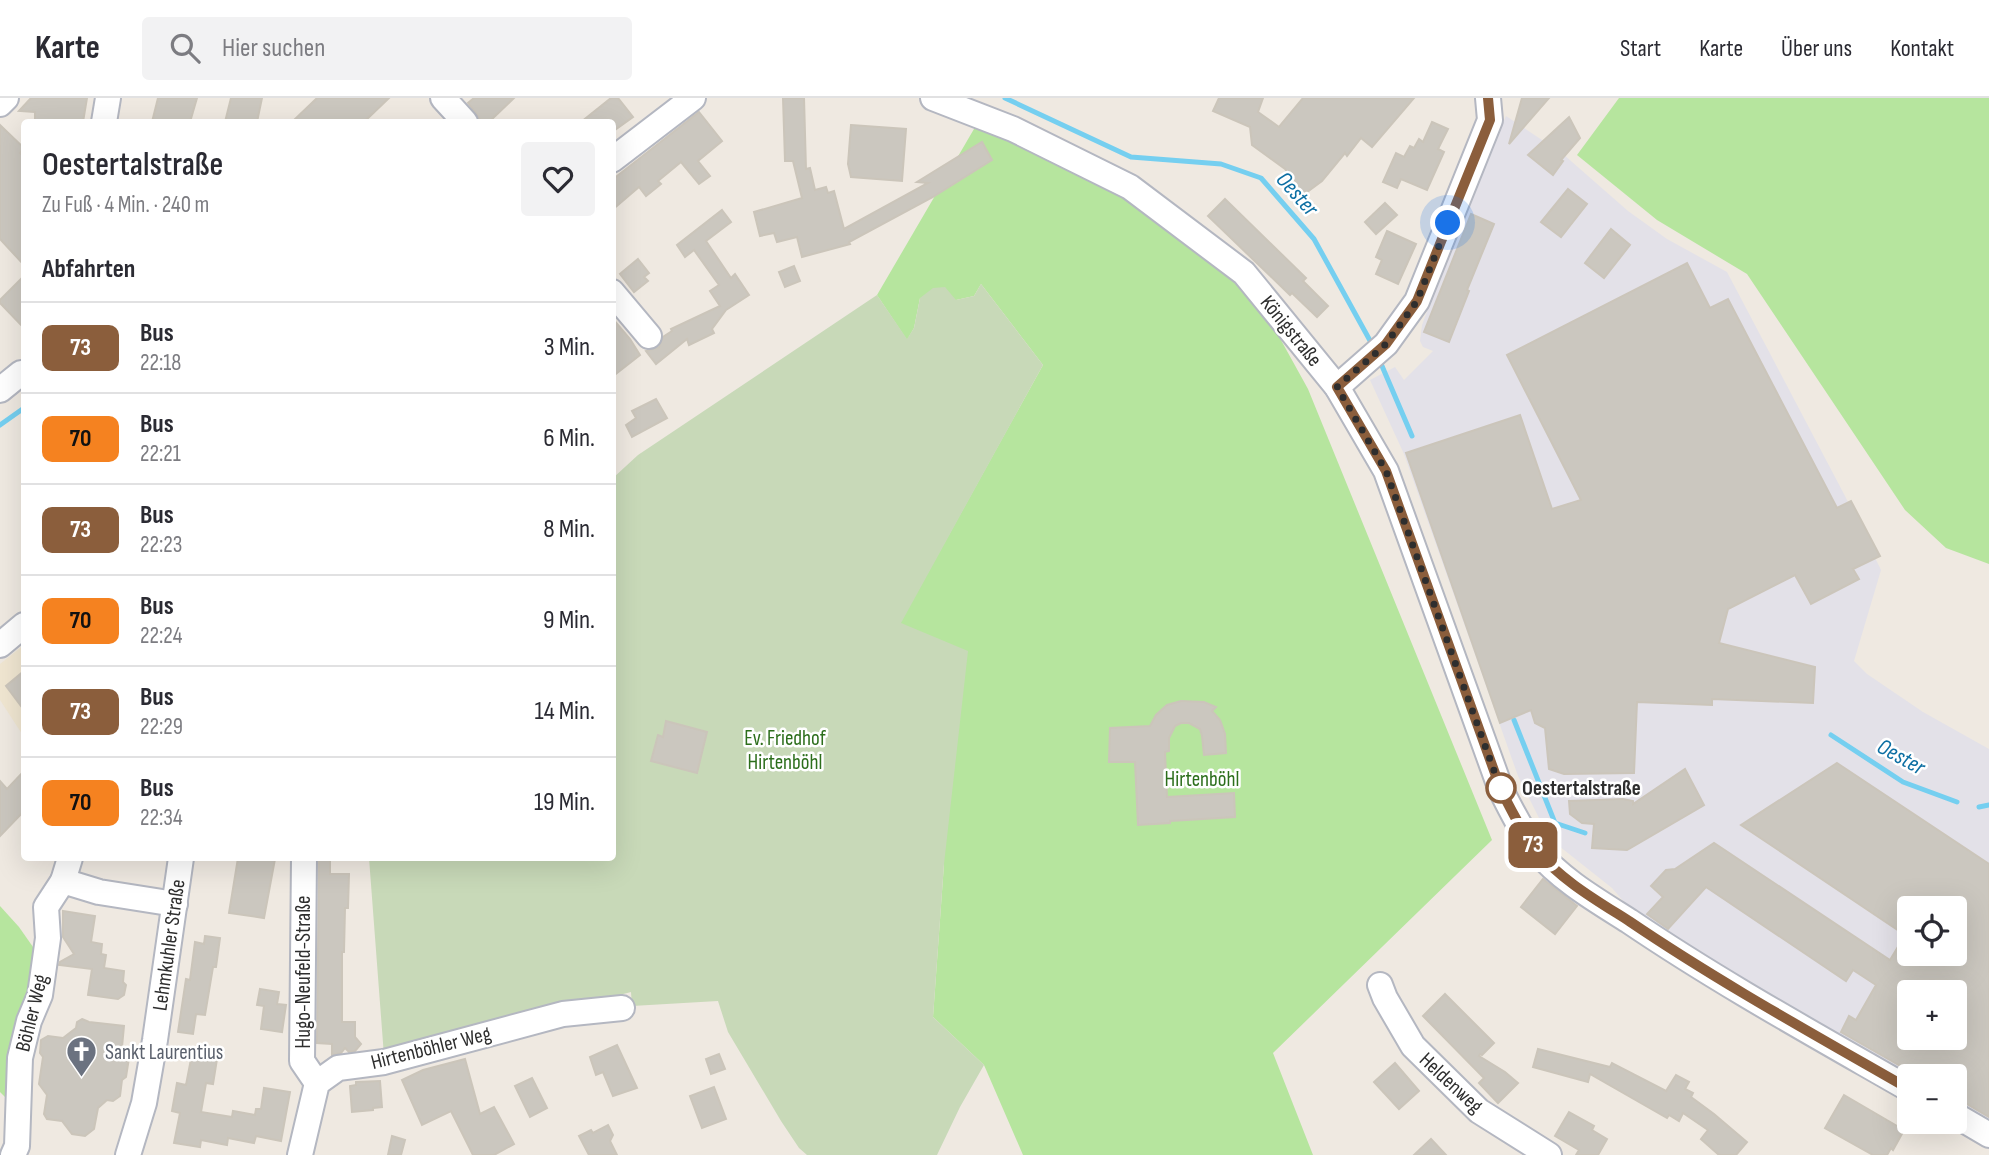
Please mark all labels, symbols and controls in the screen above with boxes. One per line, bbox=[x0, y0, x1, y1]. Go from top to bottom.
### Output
search box bbox=[142, 17, 632, 80]
text: Karte bbox=[35, 28, 100, 68]
icon: search bbox=[166, 29, 204, 67]
text: Hier suchen bbox=[222, 33, 325, 64]
text: Start bbox=[1620, 34, 1661, 63]
text: Karte bbox=[1699, 34, 1743, 63]
text: Über uns bbox=[1781, 34, 1852, 63]
text: Kontakt bbox=[1890, 34, 1954, 63]
button: heart bbox=[521, 142, 595, 216]
text: Oestertalstraße bbox=[42, 145, 223, 185]
water label: Oester bbox=[1270, 166, 1325, 223]
text: Zu Fuß · 4 Min. · 240 m bbox=[42, 191, 209, 219]
your location bbox=[1430, 205, 1465, 240]
text: Abfahrten bbox=[42, 254, 135, 285]
street label: Königstraße bbox=[1255, 290, 1327, 372]
text: Bus bbox=[140, 318, 174, 349]
text: 3 Min. bbox=[544, 332, 595, 363]
text: 73 bbox=[70, 333, 91, 362]
text: 22:18 bbox=[140, 349, 181, 377]
text: Bus bbox=[140, 409, 174, 440]
text: 6 Min. bbox=[543, 423, 595, 454]
text: 70 bbox=[70, 424, 91, 453]
text: 22:21 bbox=[140, 440, 181, 468]
text: Bus bbox=[140, 500, 174, 531]
text: 8 Min. bbox=[543, 514, 595, 545]
text: 73 bbox=[70, 515, 91, 544]
text: 22:23 bbox=[140, 531, 182, 559]
text: Bus bbox=[140, 591, 174, 622]
text: 9 Min. bbox=[543, 605, 595, 636]
text: 70 bbox=[70, 606, 91, 635]
text: 22:24 bbox=[140, 622, 182, 650]
text: Bus bbox=[140, 682, 174, 713]
text: 14 Min. bbox=[535, 696, 595, 727]
text: 73 bbox=[70, 697, 91, 726]
text: 22:29 bbox=[140, 713, 183, 741]
park label: Ev. Friedhof Hirtenböhl bbox=[744, 726, 827, 775]
water label: Oester bbox=[1872, 733, 1931, 782]
park label: Hirtenböhl bbox=[1165, 767, 1239, 792]
text: Bus bbox=[140, 773, 174, 804]
marker: Oestertalstraße bbox=[1486, 773, 1516, 803]
place label: Oestertalstraße bbox=[1522, 776, 1641, 801]
text: 19 Min. bbox=[534, 787, 595, 818]
text: 70 bbox=[70, 788, 91, 817]
text: 22:34 bbox=[140, 804, 183, 832]
line badge: 73 bbox=[1502, 822, 1564, 868]
text: 73 bbox=[1522, 830, 1544, 859]
street label: Lehmkuhler Straße bbox=[147, 878, 191, 1012]
street label: Hugo-Neufeld-Straße bbox=[291, 896, 316, 1048]
map controls bbox=[1897, 896, 1967, 1134]
button: locate bbox=[1897, 896, 1967, 966]
street label: Böhler Weg bbox=[10, 972, 54, 1054]
button: + bbox=[1897, 980, 1967, 1050]
street label: Hirtenböhler Weg bbox=[368, 1021, 494, 1075]
church icon: Sankt Laurentius bbox=[65, 1035, 99, 1079]
place label: Sankt Laurentius bbox=[105, 1040, 223, 1065]
street label: Heldenweg bbox=[1414, 1047, 1488, 1119]
button: − bbox=[1897, 1064, 1967, 1134]

